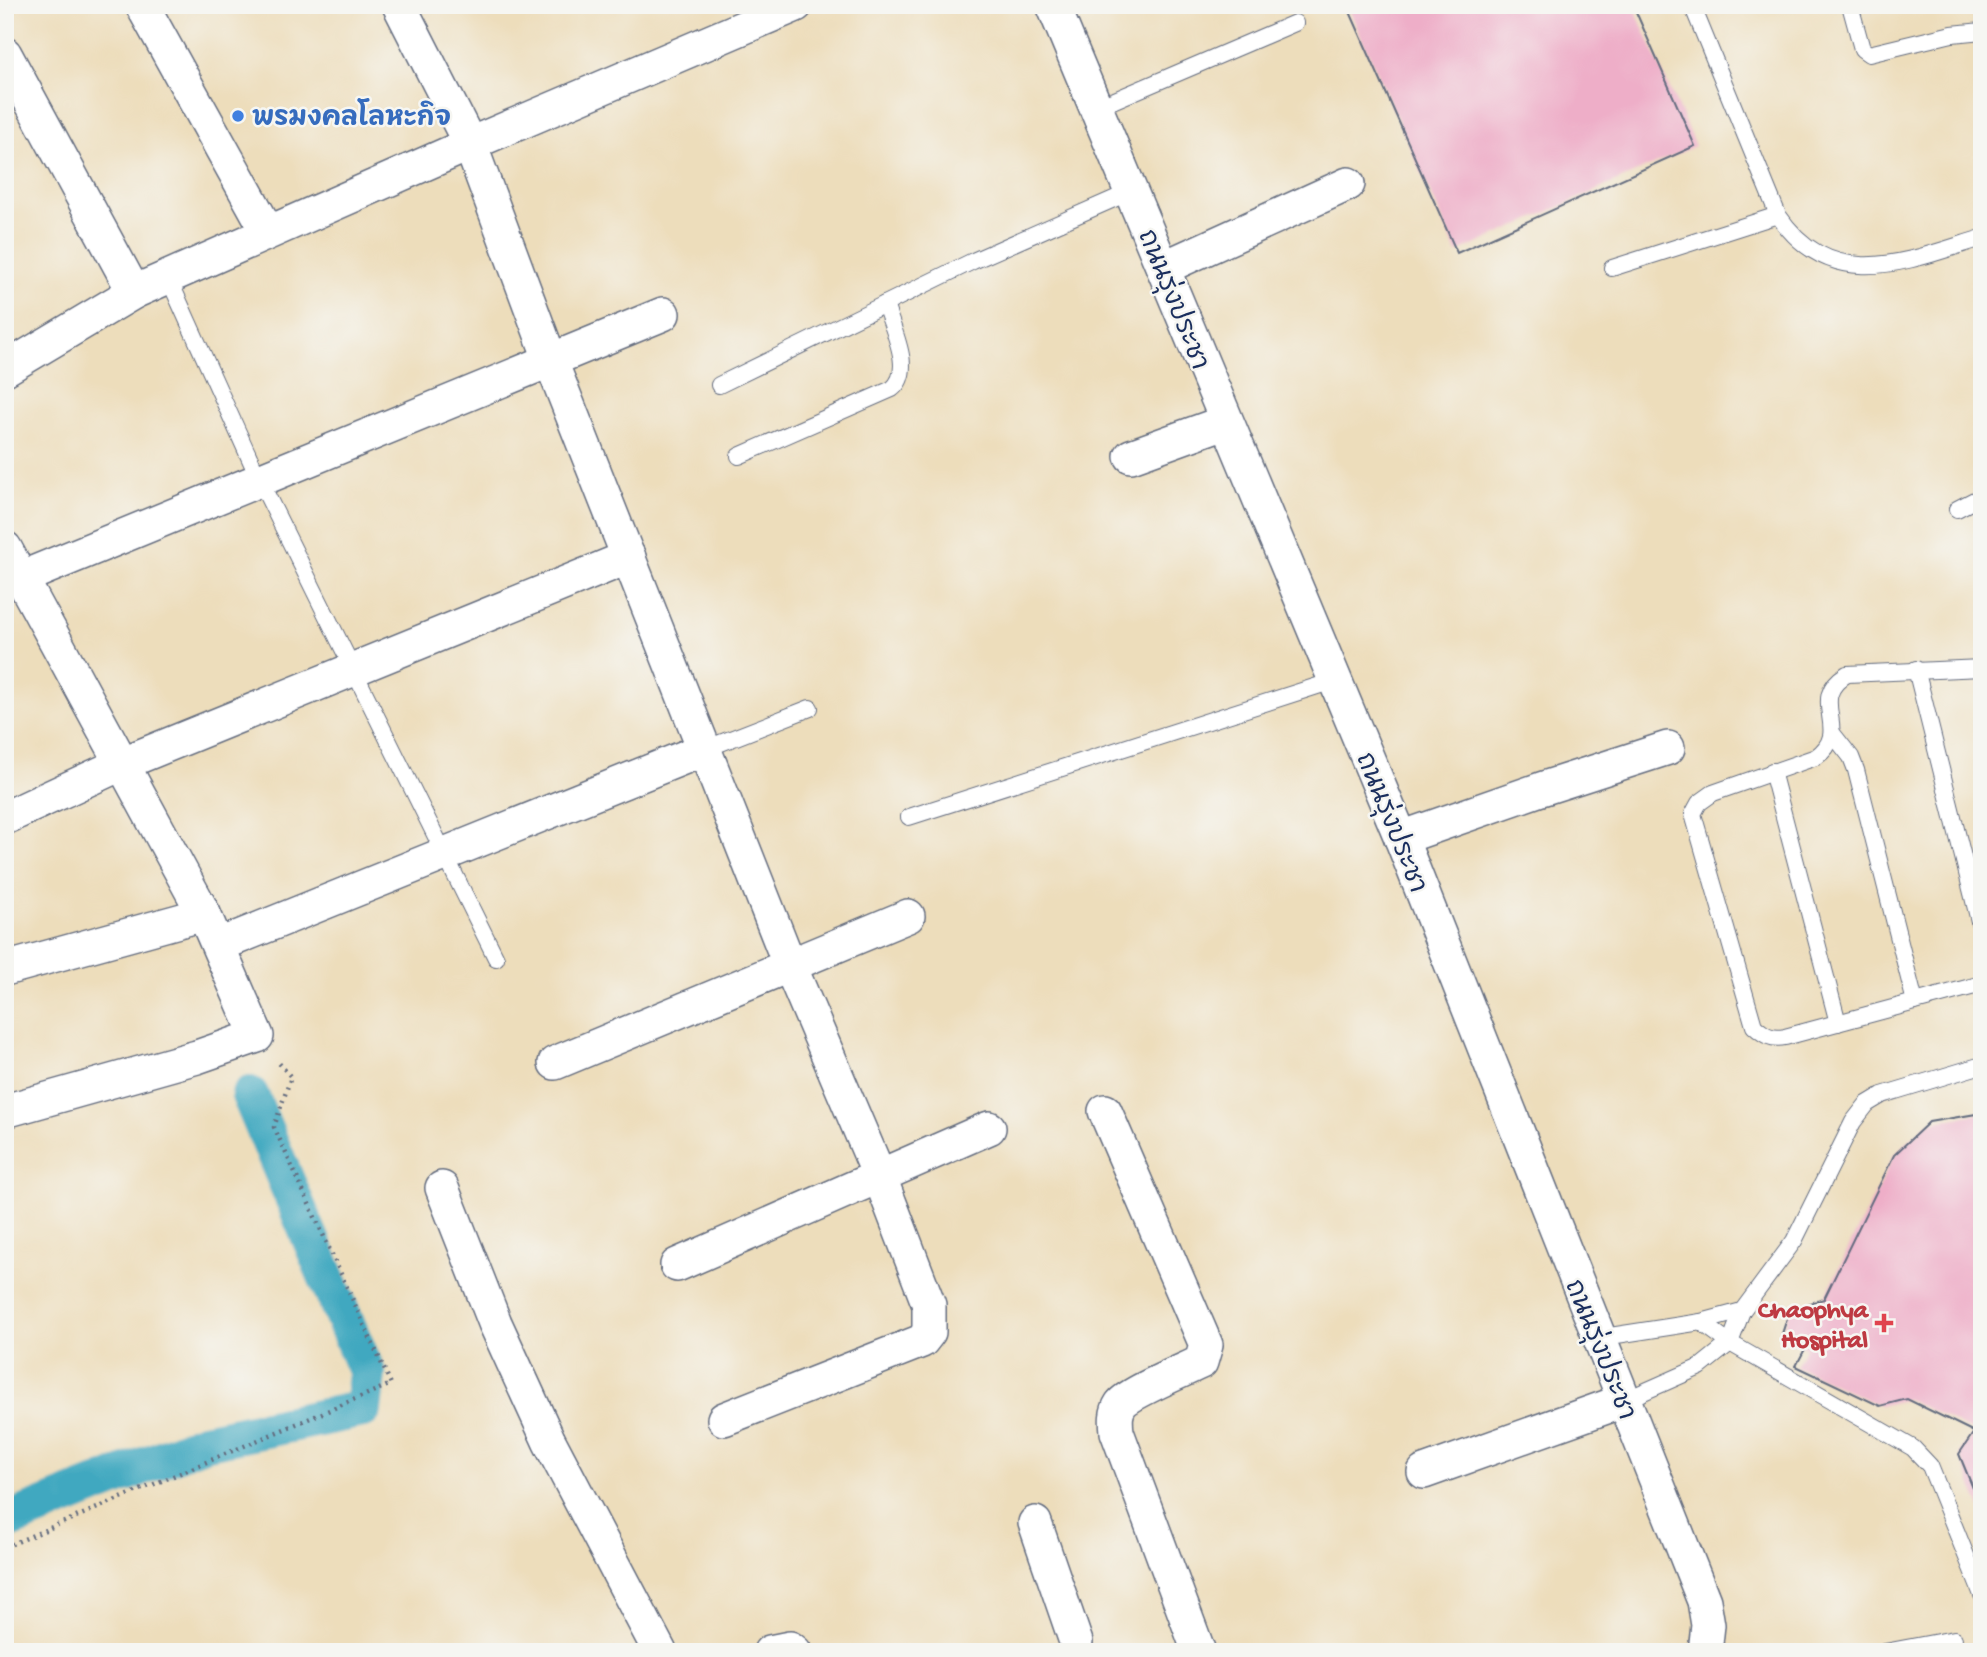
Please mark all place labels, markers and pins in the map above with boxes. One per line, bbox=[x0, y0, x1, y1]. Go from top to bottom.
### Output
place label: พรมงคลโลหะกิจ bbox=[252, 98, 451, 136]
marker: พรมงคลโลหะกิจ bbox=[230, 108, 246, 124]
place label: Chaophya Hospital bbox=[1758, 1297, 1870, 1358]
marker: Chaophya Hospital bbox=[1874, 1313, 1894, 1333]

